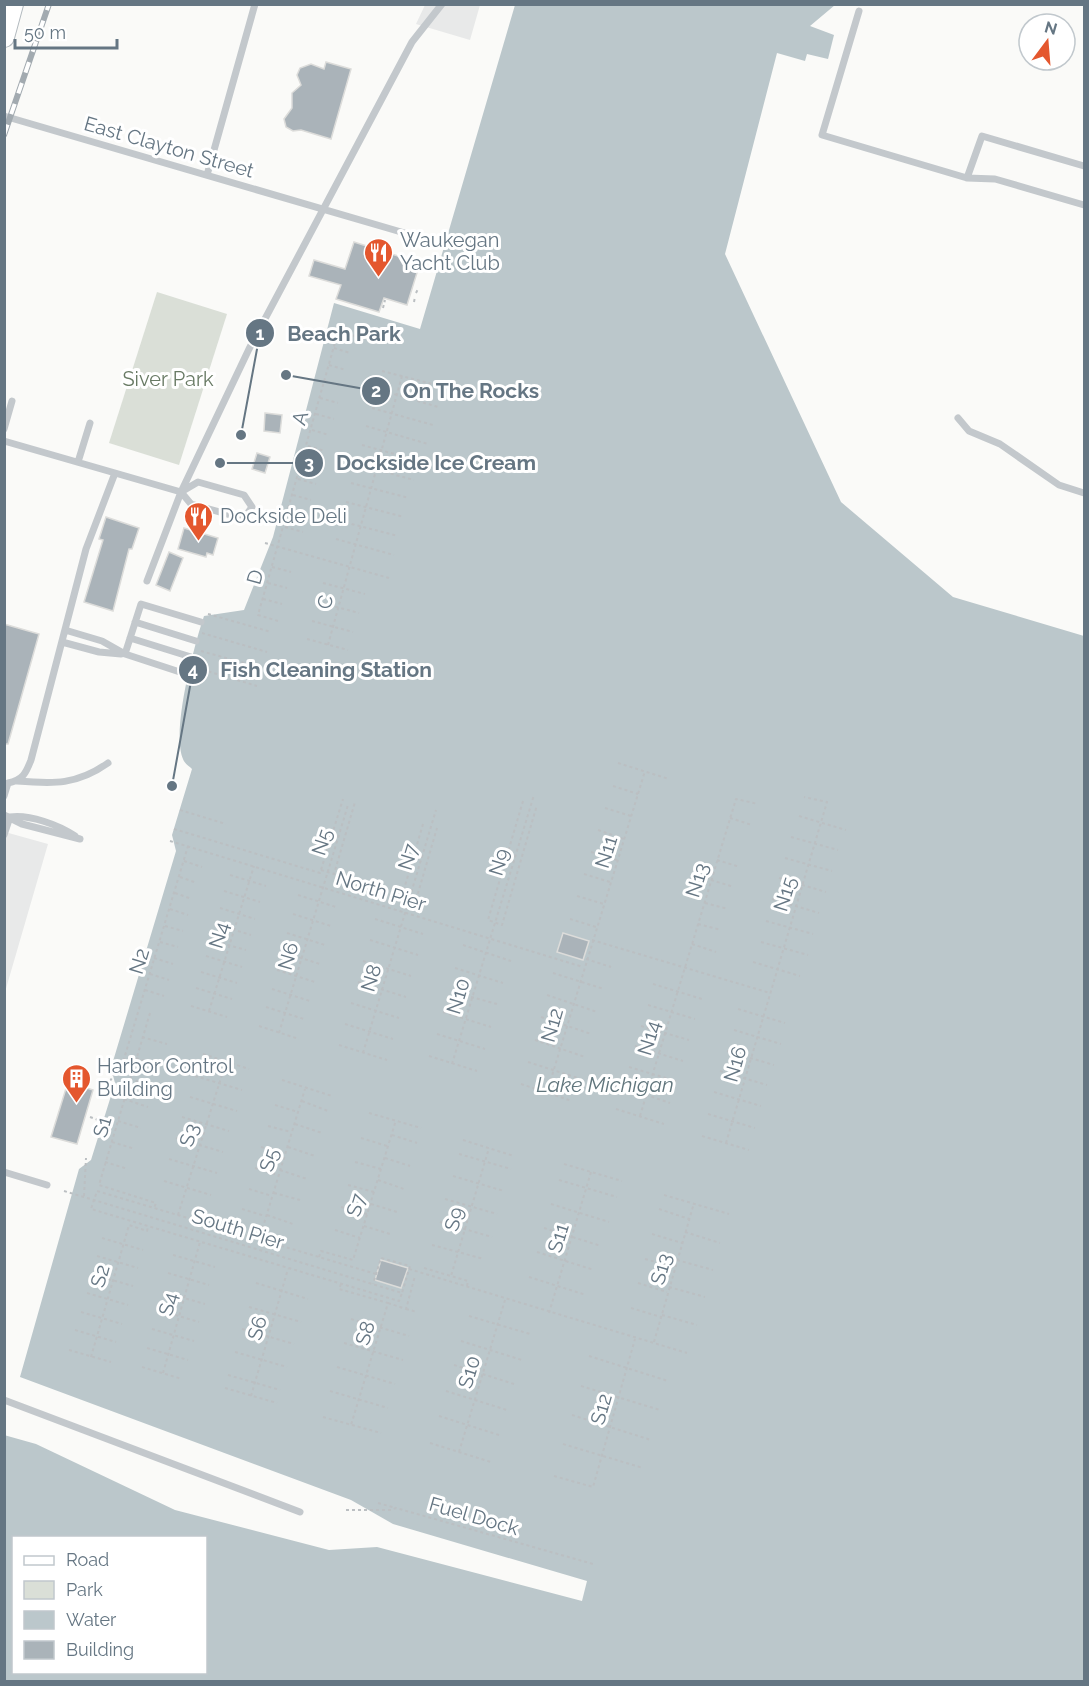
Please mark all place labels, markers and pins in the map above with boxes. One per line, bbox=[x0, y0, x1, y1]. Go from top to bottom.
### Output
place label: Waukegan Yacht Club bbox=[400, 228, 500, 275]
restaurant icon: Waukegan Yacht Club bbox=[363, 236, 395, 278]
callout: Beach Park bbox=[245, 314, 412, 353]
callout: On The Rocks bbox=[361, 371, 552, 410]
callout: Dockside Ice Cream bbox=[294, 443, 548, 482]
restaurant icon: Dockside Deli bbox=[183, 500, 215, 542]
place label: Dockside Deli bbox=[220, 504, 347, 528]
callout: Fish Cleaning Station bbox=[178, 651, 444, 690]
place label: Harbor Control Building bbox=[97, 1054, 234, 1101]
building icon: Harbor Control Building bbox=[60, 1062, 92, 1104]

